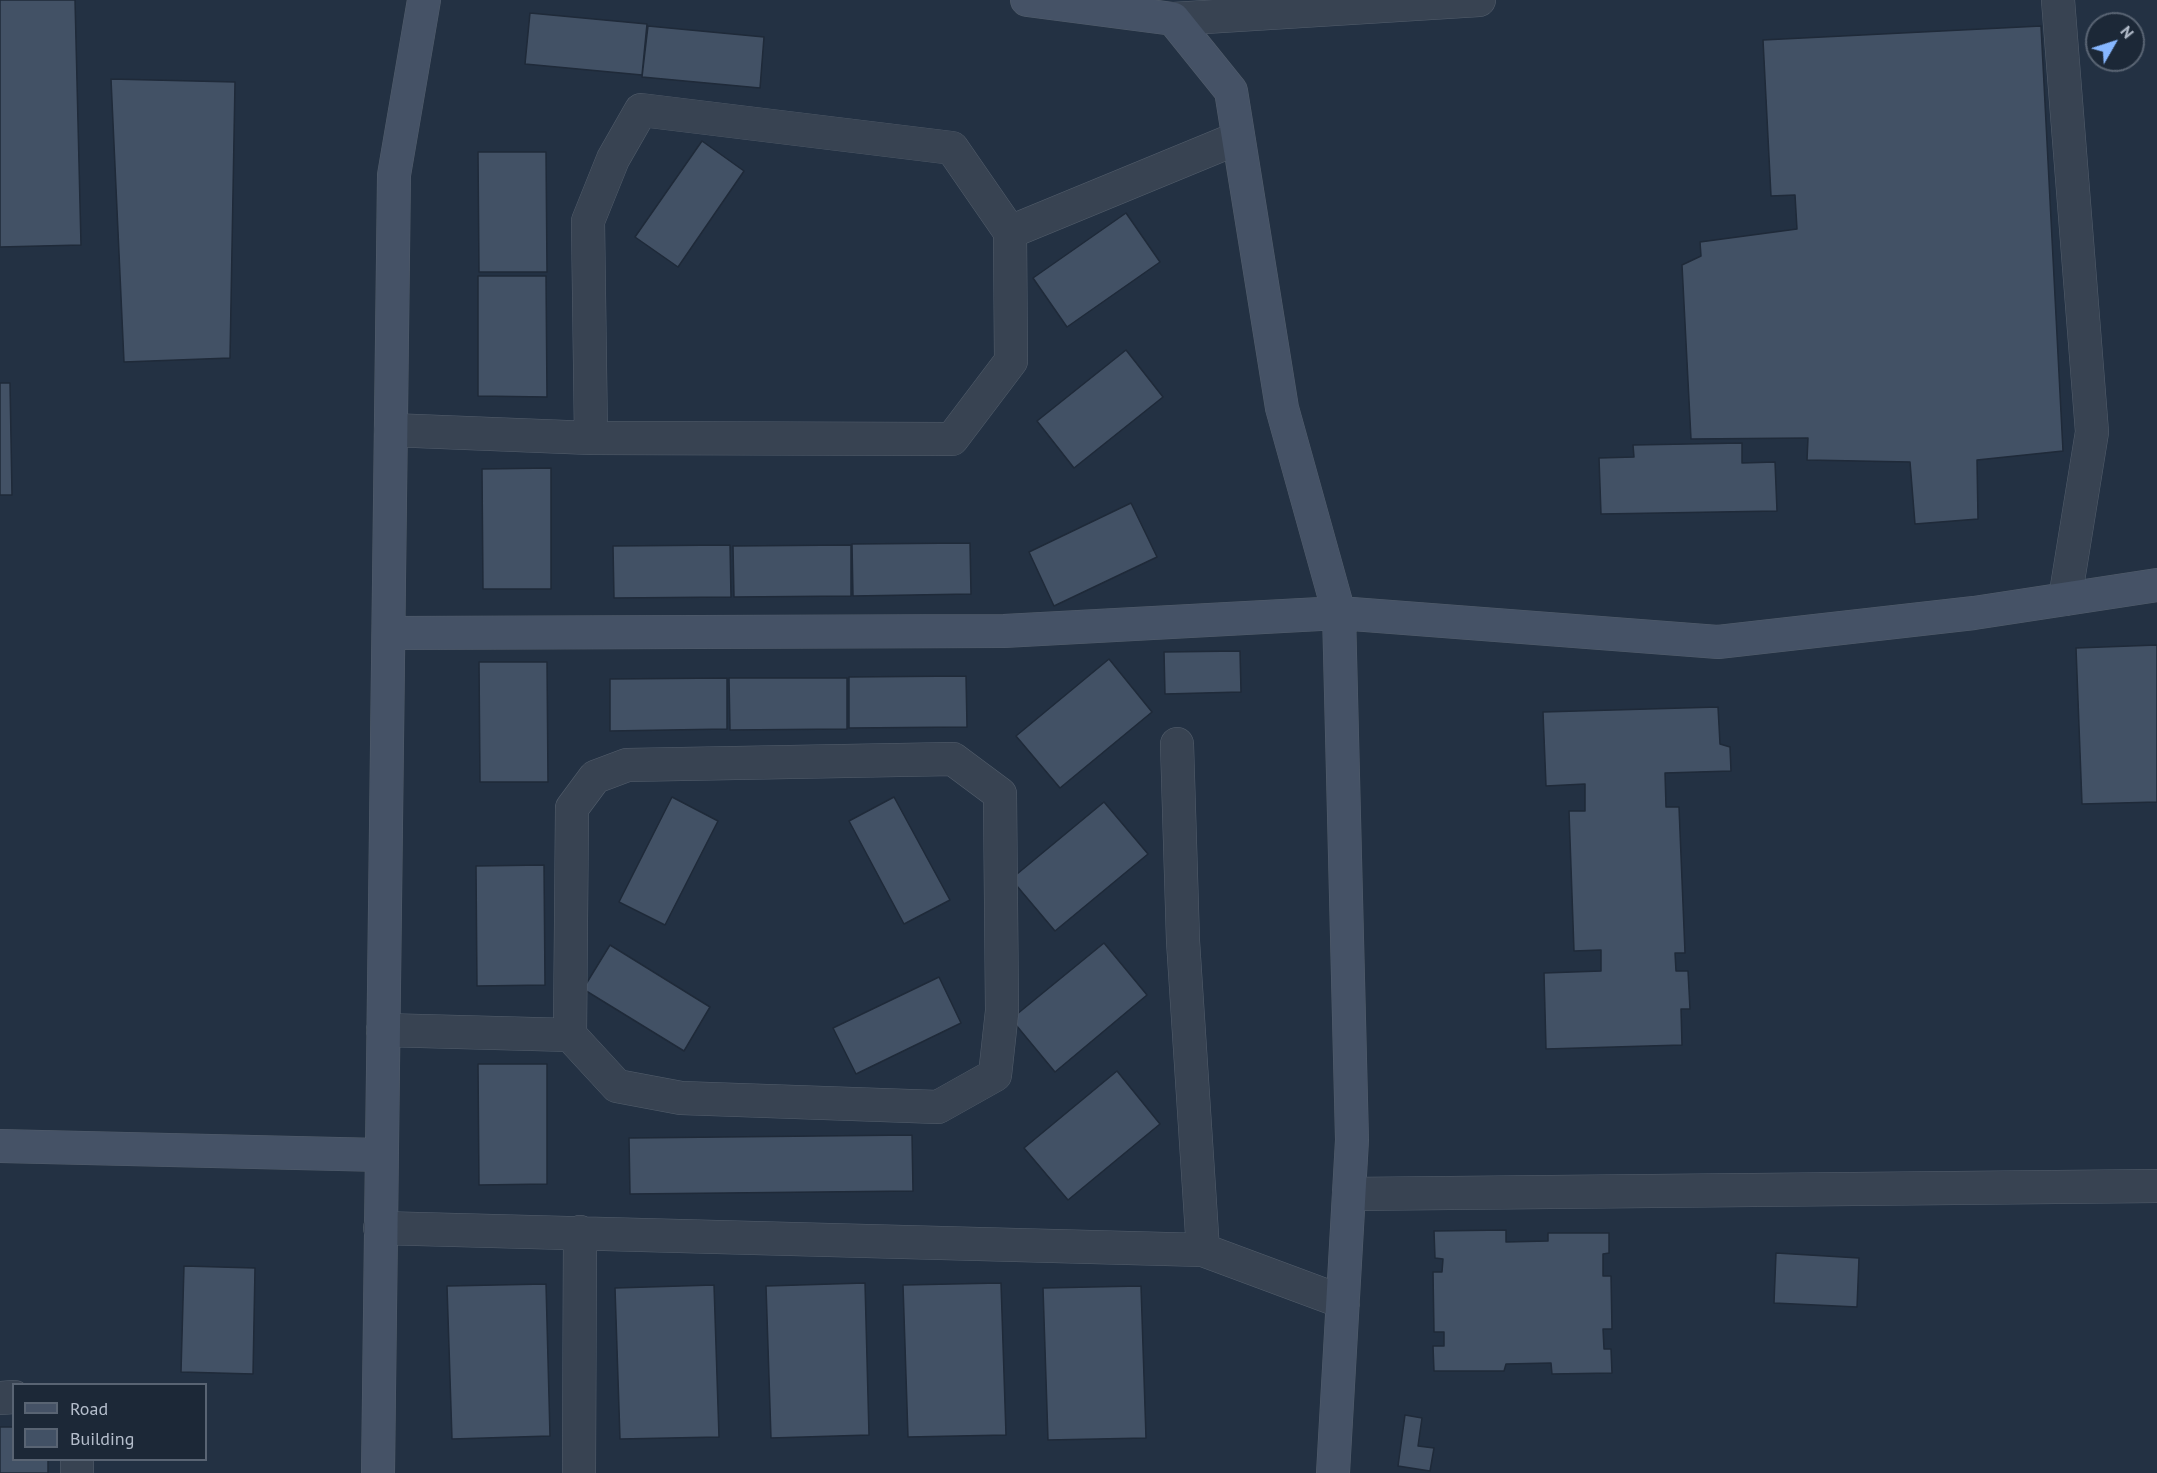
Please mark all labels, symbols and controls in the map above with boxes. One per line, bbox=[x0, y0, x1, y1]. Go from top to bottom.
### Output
north arrow bbox=[2085, 12, 2145, 72]
text: N bbox=[2116, 22, 2139, 42]
legend bbox=[12, 1383, 207, 1461]
text: Road bbox=[70, 1397, 108, 1420]
text: Building bbox=[70, 1427, 134, 1450]

